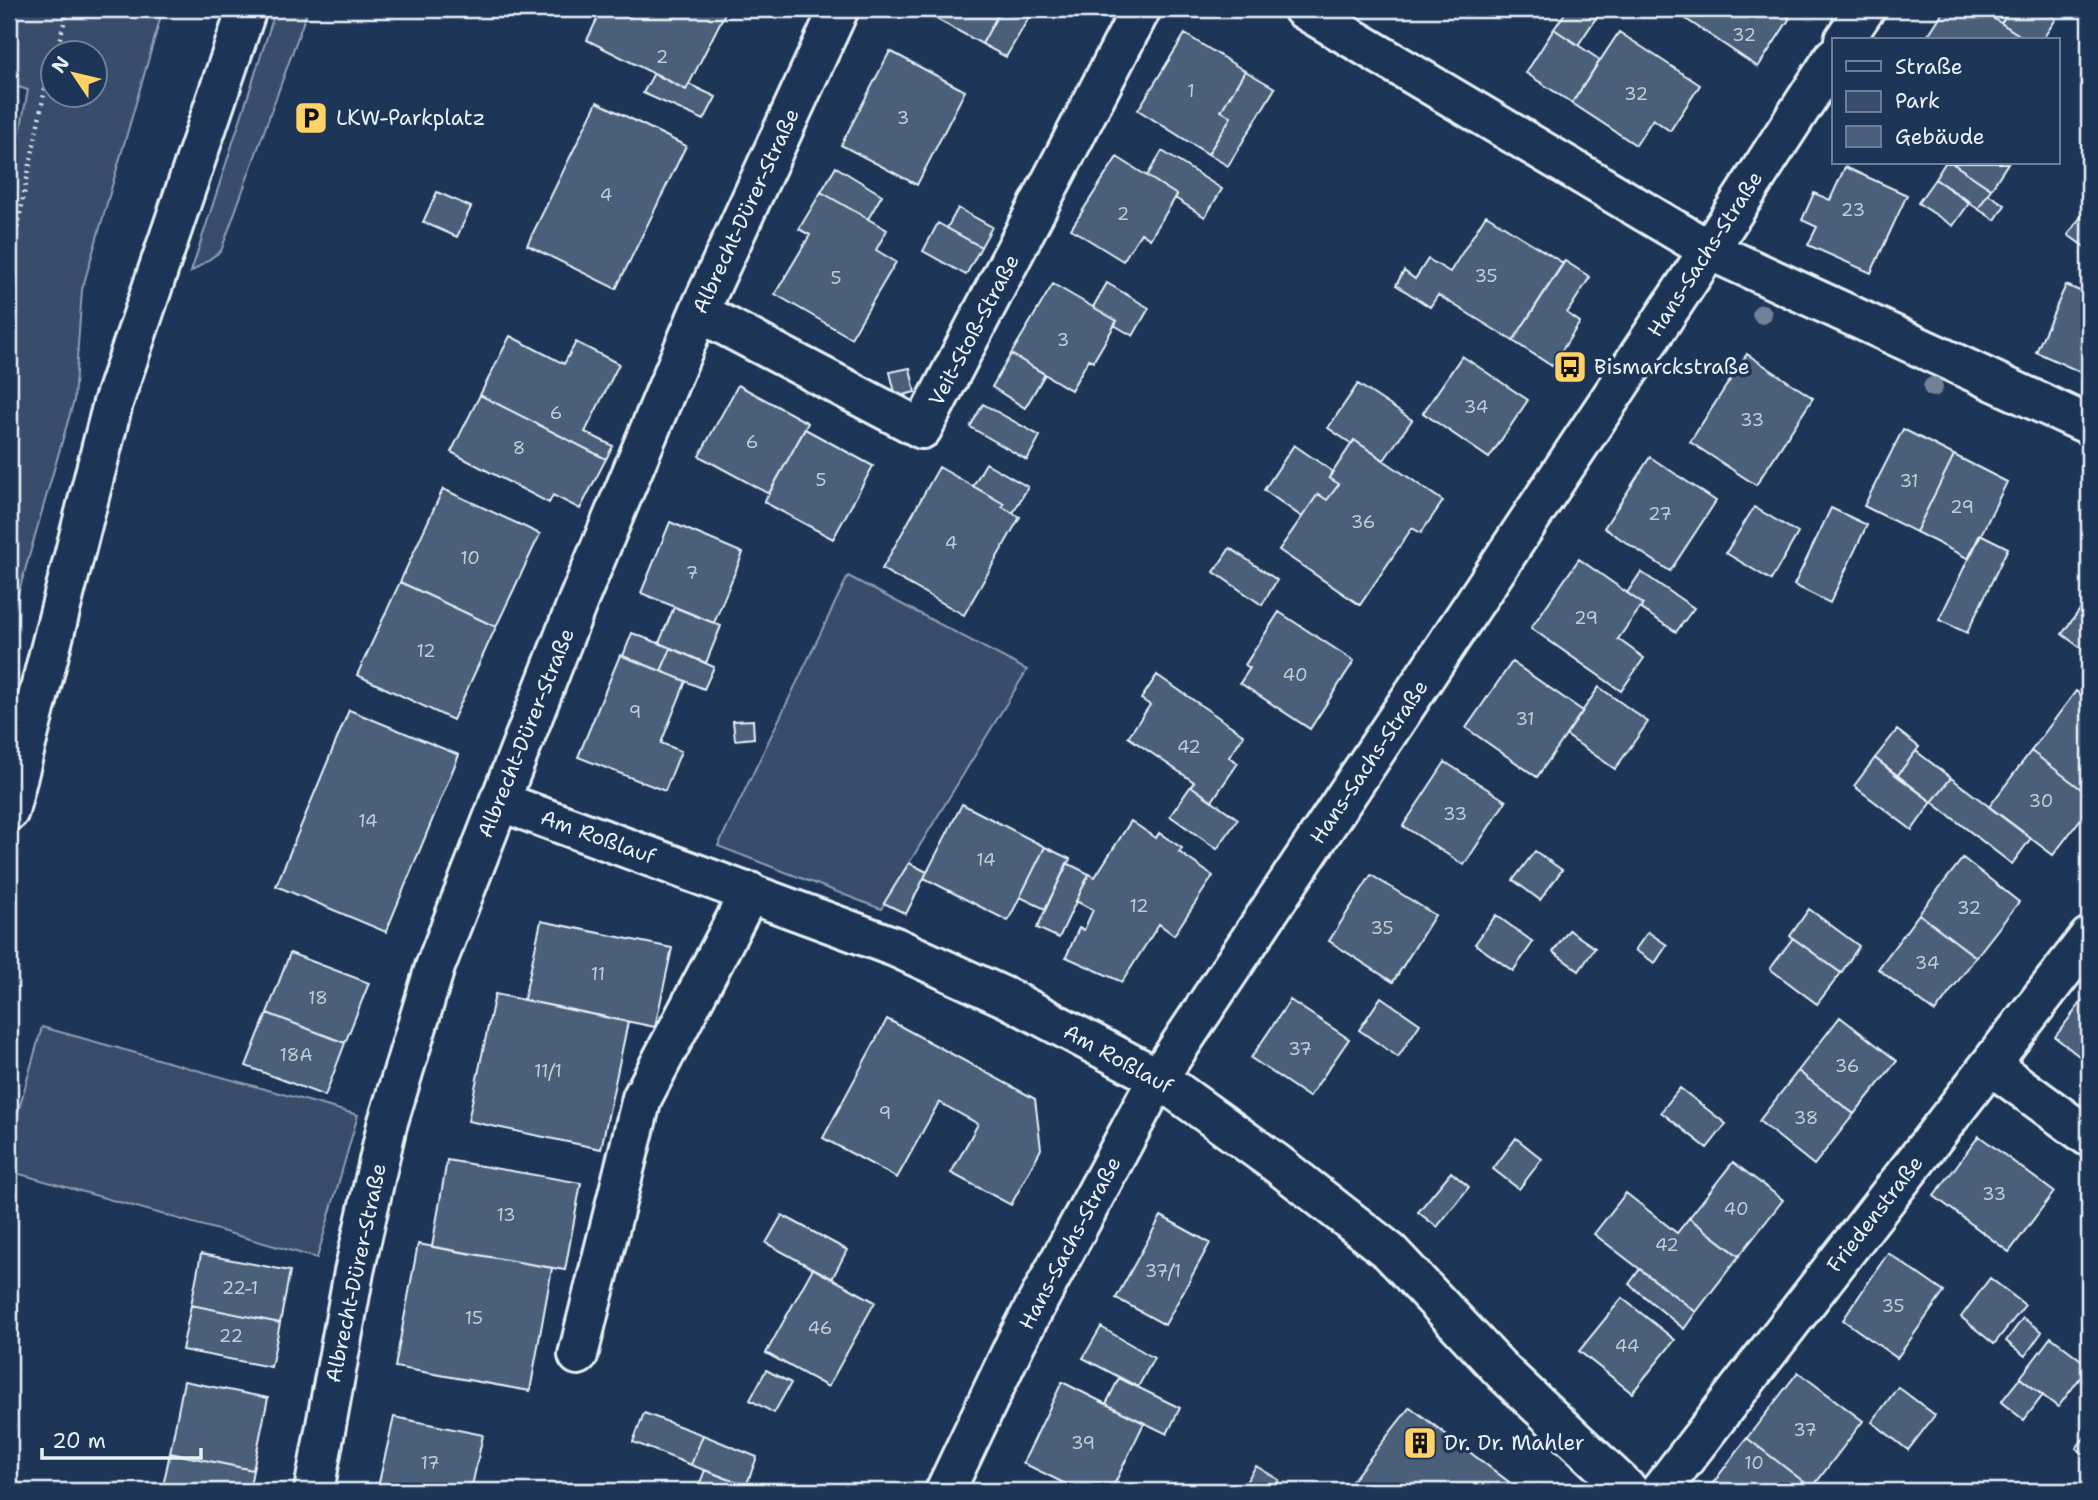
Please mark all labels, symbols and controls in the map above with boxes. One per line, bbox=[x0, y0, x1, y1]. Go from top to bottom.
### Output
house number: 32 bbox=[1732, 23, 1756, 47]
north arrow bbox=[38, 38, 108, 108]
legend bbox=[1832, 38, 2060, 164]
house number: 2 bbox=[656, 45, 668, 69]
text: N bbox=[46, 51, 75, 78]
text: Straße bbox=[1895, 53, 1963, 81]
house number: 1 bbox=[1187, 79, 1195, 103]
house number: 32 bbox=[1624, 82, 1648, 106]
text: Park bbox=[1895, 87, 1940, 115]
parking icon: LKW-Parkplatz bbox=[292, 99, 330, 137]
place label: LKW-Parkplatz bbox=[336, 104, 485, 132]
street label: Albrecht-Dürer-Straße bbox=[686, 104, 806, 318]
house number: 3 bbox=[897, 106, 909, 130]
text: Gebäude bbox=[1895, 123, 1985, 151]
street label: Hans-Sachs-Straße bbox=[1641, 166, 1769, 342]
house number: 4 bbox=[600, 183, 612, 207]
house number: 23 bbox=[1841, 198, 1865, 222]
house number: 2 bbox=[1117, 202, 1129, 226]
street label: Veit-Stoß-Straße bbox=[922, 249, 1026, 411]
house number: 35 bbox=[1474, 264, 1498, 288]
house number: 5 bbox=[830, 266, 842, 290]
house number: 3 bbox=[1057, 328, 1069, 352]
bus stop icon: Bismarckstraße bbox=[1551, 348, 1589, 386]
place label: Bismarckstraße bbox=[1594, 353, 1750, 381]
house number: 34 bbox=[1464, 395, 1488, 419]
house number: 6 bbox=[550, 401, 562, 425]
house number: 33 bbox=[1740, 408, 1764, 432]
house number: 6 bbox=[746, 430, 758, 454]
house number: 8 bbox=[513, 436, 525, 460]
house number: 5 bbox=[815, 468, 827, 492]
house number: 31 bbox=[1899, 469, 1919, 493]
house number: 29 bbox=[1950, 495, 1974, 519]
house number: 27 bbox=[1648, 502, 1672, 526]
house number: 36 bbox=[1351, 510, 1375, 534]
house number: 4 bbox=[945, 531, 957, 555]
house number: 10 bbox=[460, 546, 480, 570]
house number: 7 bbox=[686, 561, 698, 585]
house number: 29 bbox=[1574, 606, 1598, 630]
street label: Albrecht-Dürer-Straße bbox=[471, 624, 581, 842]
house number: 12 bbox=[416, 639, 436, 663]
house number: 40 bbox=[1282, 663, 1308, 687]
street label: Hans-Sachs-Straße bbox=[1304, 675, 1434, 849]
house number: 9 bbox=[629, 700, 641, 724]
house number: 31 bbox=[1515, 707, 1535, 731]
house number: 42 bbox=[1177, 735, 1201, 759]
house number: 30 bbox=[2029, 789, 2053, 813]
house number: 33 bbox=[1443, 802, 1467, 826]
street label: Am Roßlauf bbox=[537, 803, 660, 871]
house number: 14 bbox=[358, 809, 378, 833]
house number: 14 bbox=[976, 848, 996, 872]
house number: 12 bbox=[1129, 894, 1149, 918]
house number: 32 bbox=[1957, 896, 1981, 920]
house number: 35 bbox=[1370, 916, 1394, 940]
house number: 34 bbox=[1915, 951, 1939, 975]
house number: 11 bbox=[591, 962, 605, 986]
house number: 18 bbox=[308, 986, 328, 1010]
street label: Am Roßlauf bbox=[1059, 1018, 1178, 1101]
house number: 37 bbox=[1288, 1037, 1312, 1061]
house number: 18A bbox=[280, 1043, 312, 1067]
house number: 36 bbox=[1835, 1054, 1859, 1078]
house number: 11/1 bbox=[534, 1059, 562, 1083]
house number: 9 bbox=[879, 1101, 891, 1125]
house number: 38 bbox=[1794, 1106, 1818, 1130]
street label: Friedenstraße bbox=[1821, 1150, 1929, 1278]
street label: Hans-Sachs-Straße bbox=[1013, 1152, 1127, 1334]
street label: Albrecht-Dürer-Straße bbox=[319, 1161, 393, 1385]
house number: 33 bbox=[1982, 1182, 2006, 1206]
house number: 40 bbox=[1723, 1197, 1749, 1221]
house number: 13 bbox=[496, 1203, 516, 1227]
house number: 42 bbox=[1655, 1233, 1679, 1257]
house number: 37/1 bbox=[1145, 1259, 1181, 1283]
house number: 22-1 bbox=[222, 1276, 258, 1300]
house number: 35 bbox=[1881, 1294, 1905, 1318]
house number: 15 bbox=[465, 1306, 483, 1330]
house number: 46 bbox=[808, 1316, 832, 1340]
house number: 22 bbox=[219, 1324, 243, 1348]
house number: 44 bbox=[1615, 1334, 1639, 1358]
scale bar bbox=[42, 1416, 201, 1460]
house number: 37 bbox=[1793, 1418, 1817, 1442]
building icon: Dr. Dr. Mahler bbox=[1401, 1424, 1439, 1462]
text: 20 m bbox=[52, 1427, 106, 1455]
place label: Dr. Dr. Mahler bbox=[1444, 1429, 1585, 1457]
house number: 39 bbox=[1071, 1431, 1095, 1455]
house number: 17 bbox=[420, 1451, 440, 1475]
house number: 10 bbox=[1744, 1451, 1764, 1475]

